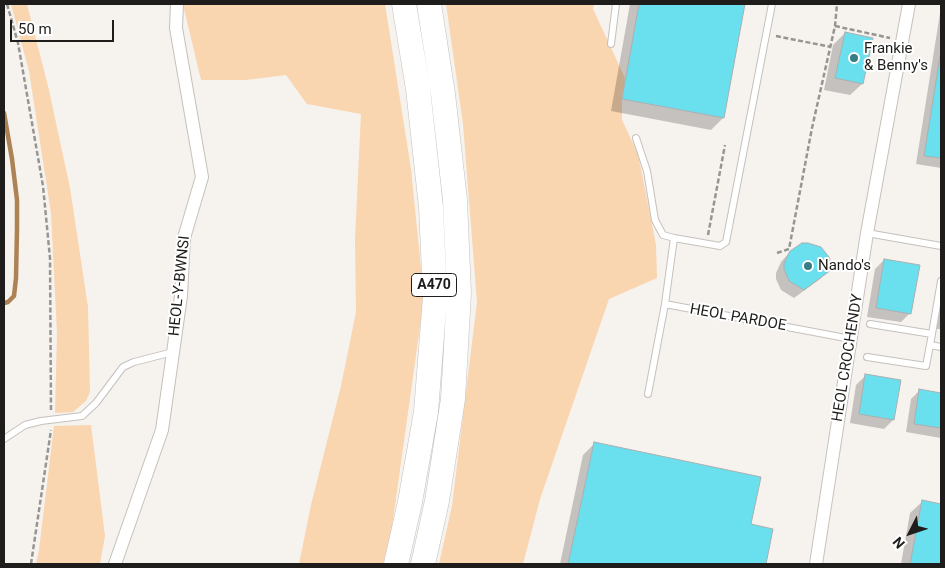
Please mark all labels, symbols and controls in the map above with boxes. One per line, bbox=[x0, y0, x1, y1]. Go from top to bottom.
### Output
scale bar bbox=[12, 10, 116, 42]
text: 50 m bbox=[18, 20, 52, 38]
place label: Frankie & Benny's bbox=[864, 40, 928, 75]
marker: Frankie & Benny's bbox=[848, 52, 860, 64]
street label: HEOL-Y-BWNSI bbox=[166, 235, 194, 337]
place label: Nando's bbox=[818, 257, 871, 275]
marker: Nando's bbox=[802, 260, 814, 272]
road number: A470 bbox=[412, 274, 456, 296]
street label: HEOL CROCHENDY bbox=[829, 293, 867, 423]
street label: HEOL PARDOE bbox=[688, 301, 788, 335]
north arrow bbox=[885, 508, 935, 558]
text: N bbox=[889, 534, 908, 552]

